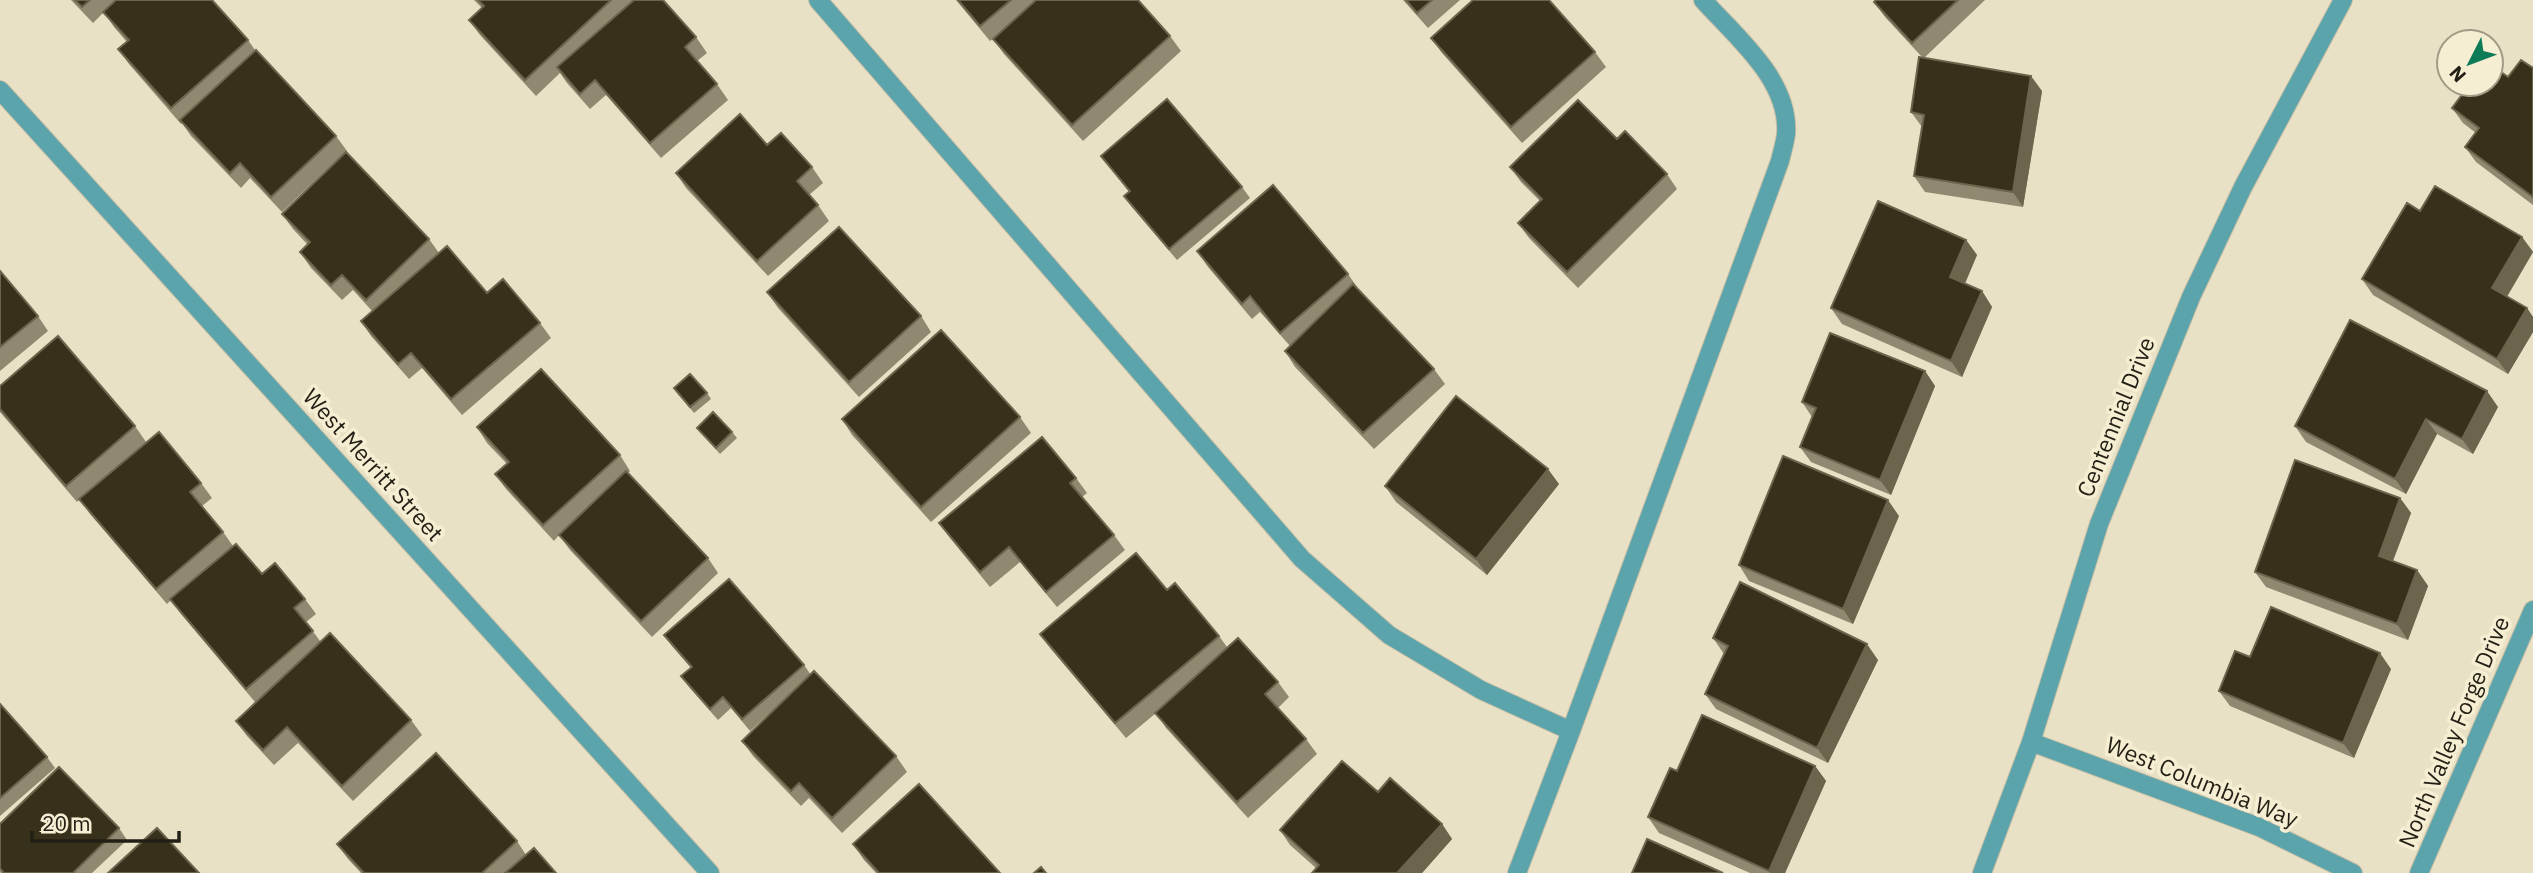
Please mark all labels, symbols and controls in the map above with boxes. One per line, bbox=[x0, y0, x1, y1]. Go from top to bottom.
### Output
north arrow bbox=[2435, 28, 2505, 98]
text: N bbox=[2444, 61, 2471, 88]
street label: Centennial Drive bbox=[2069, 332, 2161, 501]
street label: West Merritt Street bbox=[297, 382, 450, 547]
street label: North Valley Forge Drive bbox=[2391, 612, 2515, 852]
street label: West Columbia Way bbox=[2102, 729, 2303, 833]
scale bar bbox=[32, 800, 178, 844]
text: 20 m bbox=[42, 809, 91, 837]

